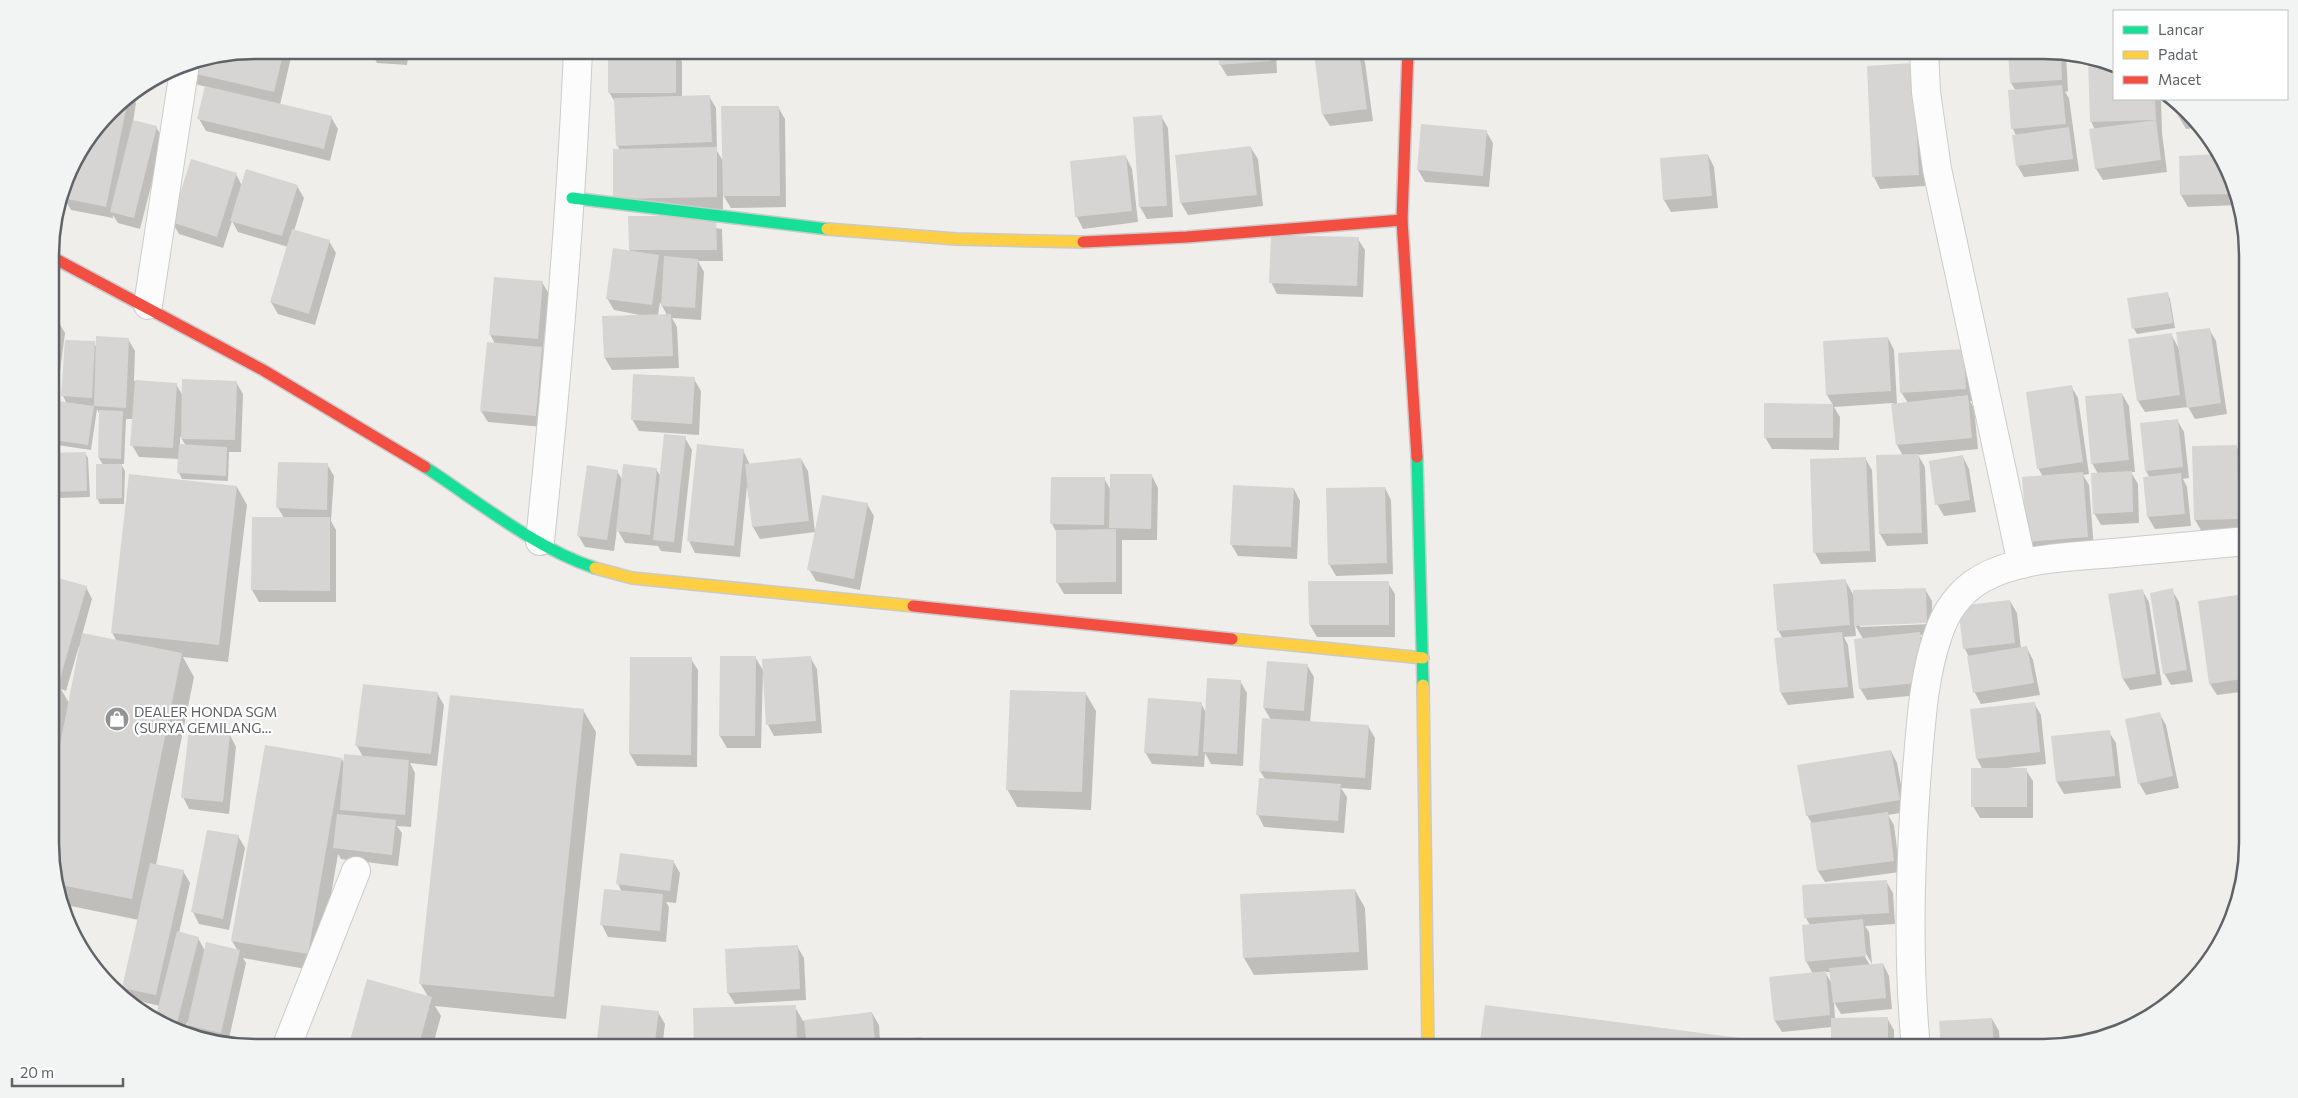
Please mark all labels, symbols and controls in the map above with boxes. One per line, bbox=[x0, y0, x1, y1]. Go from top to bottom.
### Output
legend bbox=[2113, 10, 2288, 100]
text: Lancar bbox=[2158, 20, 2204, 38]
text: Padat bbox=[2158, 45, 2198, 63]
text: Macet bbox=[2158, 70, 2201, 88]
place label: DEALER HONDA SGM (SURYA GEMILANG… bbox=[134, 703, 277, 736]
shop icon: DEALER HONDA SGM (SURYA GEMILANG… bbox=[104, 706, 130, 732]
scale bar bbox=[12, 1056, 124, 1088]
text: 20 m bbox=[20, 1063, 54, 1081]

